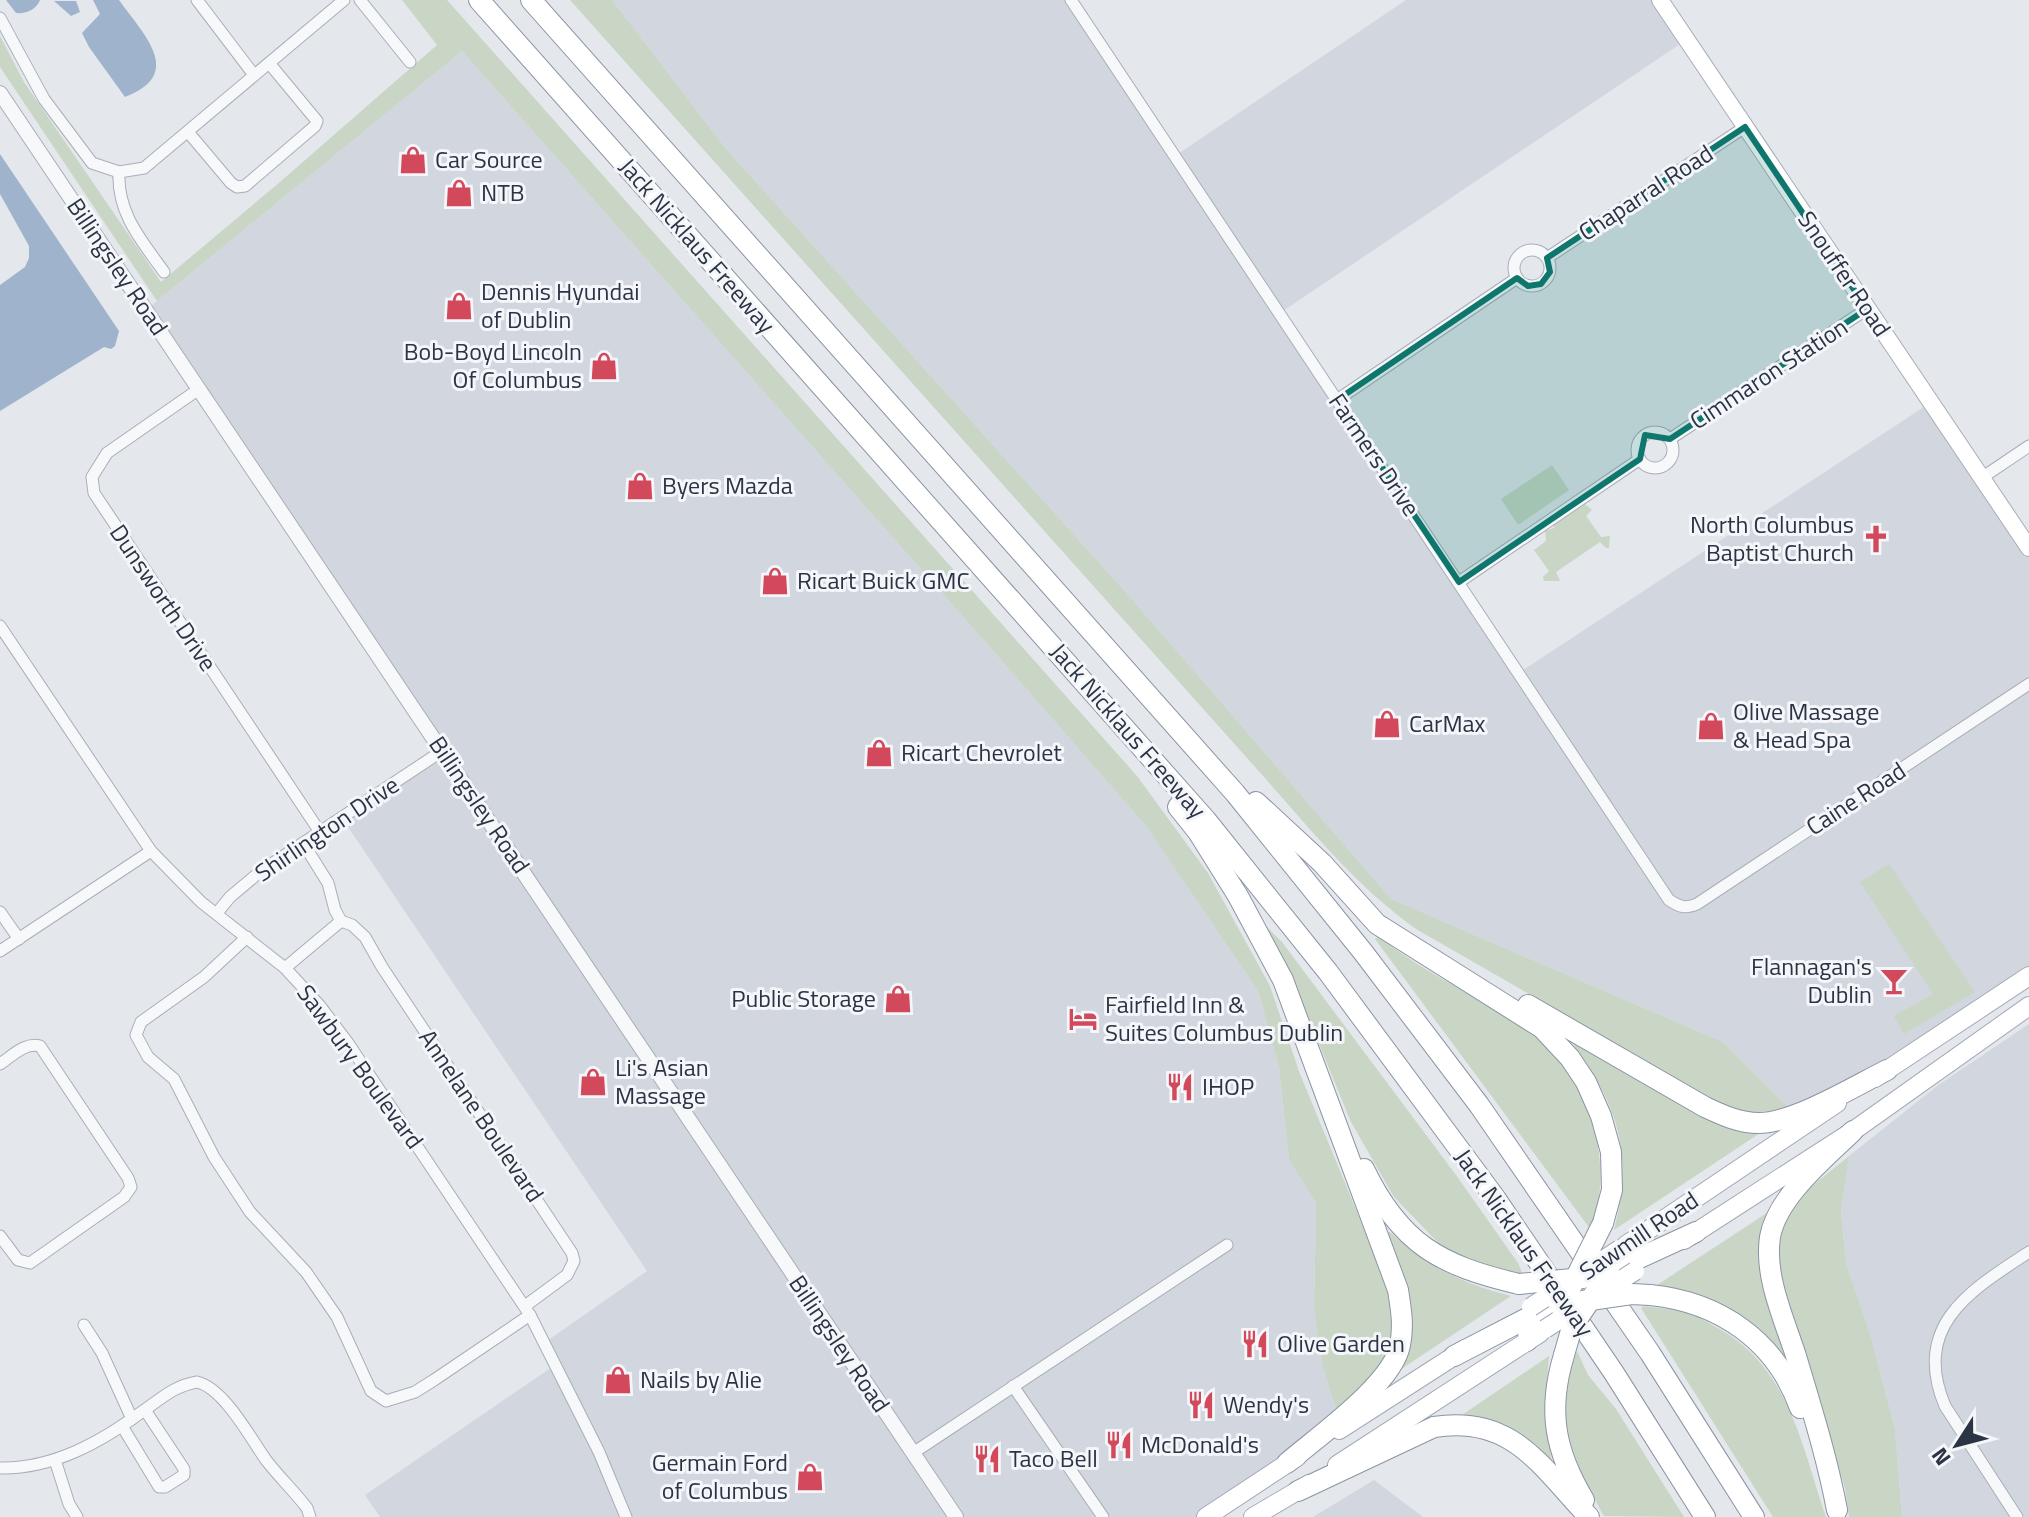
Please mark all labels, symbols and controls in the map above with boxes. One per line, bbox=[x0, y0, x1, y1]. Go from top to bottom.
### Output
street label: Chaparral Road bbox=[1571, 135, 1720, 249]
place label: Car Source bbox=[435, 141, 543, 177]
shop icon: Car Source bbox=[398, 145, 428, 175]
street label: Jack Nicklaus Freeway bbox=[611, 150, 785, 341]
place label: NTB bbox=[481, 174, 525, 210]
shop icon: NTB bbox=[444, 178, 474, 208]
street label: Billingsley Road bbox=[58, 190, 177, 342]
street label: Snouffer Road bbox=[1789, 203, 1900, 343]
place label: Dennis Hyundai of Dublin bbox=[481, 273, 639, 337]
shop icon: Dennis Hyundai of Dublin bbox=[444, 291, 474, 321]
street label: Cimmaron Station bbox=[1682, 309, 1855, 438]
place label: Bob-Boyd Lincoln Of Columbus bbox=[404, 333, 582, 397]
shop icon: Bob-Boyd Lincoln Of Columbus bbox=[589, 351, 619, 381]
street label: Farmers Drive bbox=[1320, 386, 1429, 523]
place label: Byers Mazda bbox=[662, 467, 793, 503]
shop icon: Byers Mazda bbox=[625, 471, 655, 501]
place label: North Columbus Baptist Church bbox=[1690, 506, 1854, 570]
street label: Dunsworth Drive bbox=[101, 517, 226, 678]
church icon: North Columbus Baptist Church bbox=[1861, 524, 1891, 554]
place label: Ricart Buick GMC bbox=[797, 562, 970, 598]
shop icon: Ricart Buick GMC bbox=[760, 566, 790, 596]
street label: Jack Nicklaus Freeway bbox=[1042, 635, 1216, 826]
place label: Olive Massage & Head Spa bbox=[1733, 693, 1879, 757]
place label: CarMax bbox=[1409, 705, 1486, 741]
shop icon: CarMax bbox=[1372, 709, 1402, 739]
shop icon: Olive Massage & Head Spa bbox=[1696, 711, 1726, 741]
street label: Billingsley Road bbox=[420, 728, 539, 880]
place label: Ricart Chevrolet bbox=[901, 734, 1062, 770]
shop icon: Ricart Chevrolet bbox=[864, 738, 894, 768]
street label: Caine Road bbox=[1798, 752, 1912, 844]
street label: Shirlington Drive bbox=[247, 766, 406, 890]
place label: Flannagan's Dublin bbox=[1751, 948, 1872, 1012]
bar icon: Flannagan's Dublin bbox=[1879, 966, 1909, 996]
street label: Sawbury Boulevard bbox=[289, 977, 433, 1156]
place label: Public Storage bbox=[731, 980, 876, 1016]
shop icon: Public Storage bbox=[883, 984, 913, 1014]
place label: Fairfield Inn & Suites Columbus Dublin bbox=[1105, 986, 1343, 1050]
hotel icon: Fairfield Inn & Suites Columbus Dublin bbox=[1068, 1004, 1098, 1034]
street label: Annelane Boulevard bbox=[410, 1022, 553, 1209]
place label: Li's Asian Massage bbox=[615, 1049, 709, 1113]
shop icon: Li's Asian Massage bbox=[578, 1067, 608, 1097]
place label: IHOP bbox=[1202, 1068, 1254, 1104]
restaurant icon: IHOP bbox=[1165, 1072, 1195, 1102]
street label: Jack Nicklaus Freeway bbox=[1446, 1141, 1604, 1344]
street label: Sawmill Road bbox=[1572, 1182, 1705, 1288]
street label: Billingsley Road bbox=[780, 1267, 899, 1419]
place label: Olive Garden bbox=[1277, 1325, 1405, 1361]
restaurant icon: Olive Garden bbox=[1240, 1329, 1270, 1359]
place label: Nails by Alie bbox=[640, 1361, 762, 1397]
shop icon: Nails by Alie bbox=[603, 1365, 633, 1395]
place label: Wendy's bbox=[1223, 1386, 1309, 1422]
restaurant icon: Wendy's bbox=[1186, 1390, 1216, 1420]
north arrow bbox=[1917, 1405, 1997, 1485]
place label: McDonald's bbox=[1141, 1426, 1259, 1462]
restaurant icon: McDonald's bbox=[1104, 1430, 1134, 1460]
place label: Taco Bell bbox=[1009, 1440, 1098, 1476]
text: N bbox=[1923, 1441, 1959, 1473]
place label: Germain Ford of Columbus bbox=[652, 1444, 788, 1508]
restaurant icon: Taco Bell bbox=[972, 1444, 1002, 1474]
shop icon: Germain Ford of Columbus bbox=[795, 1462, 825, 1492]

